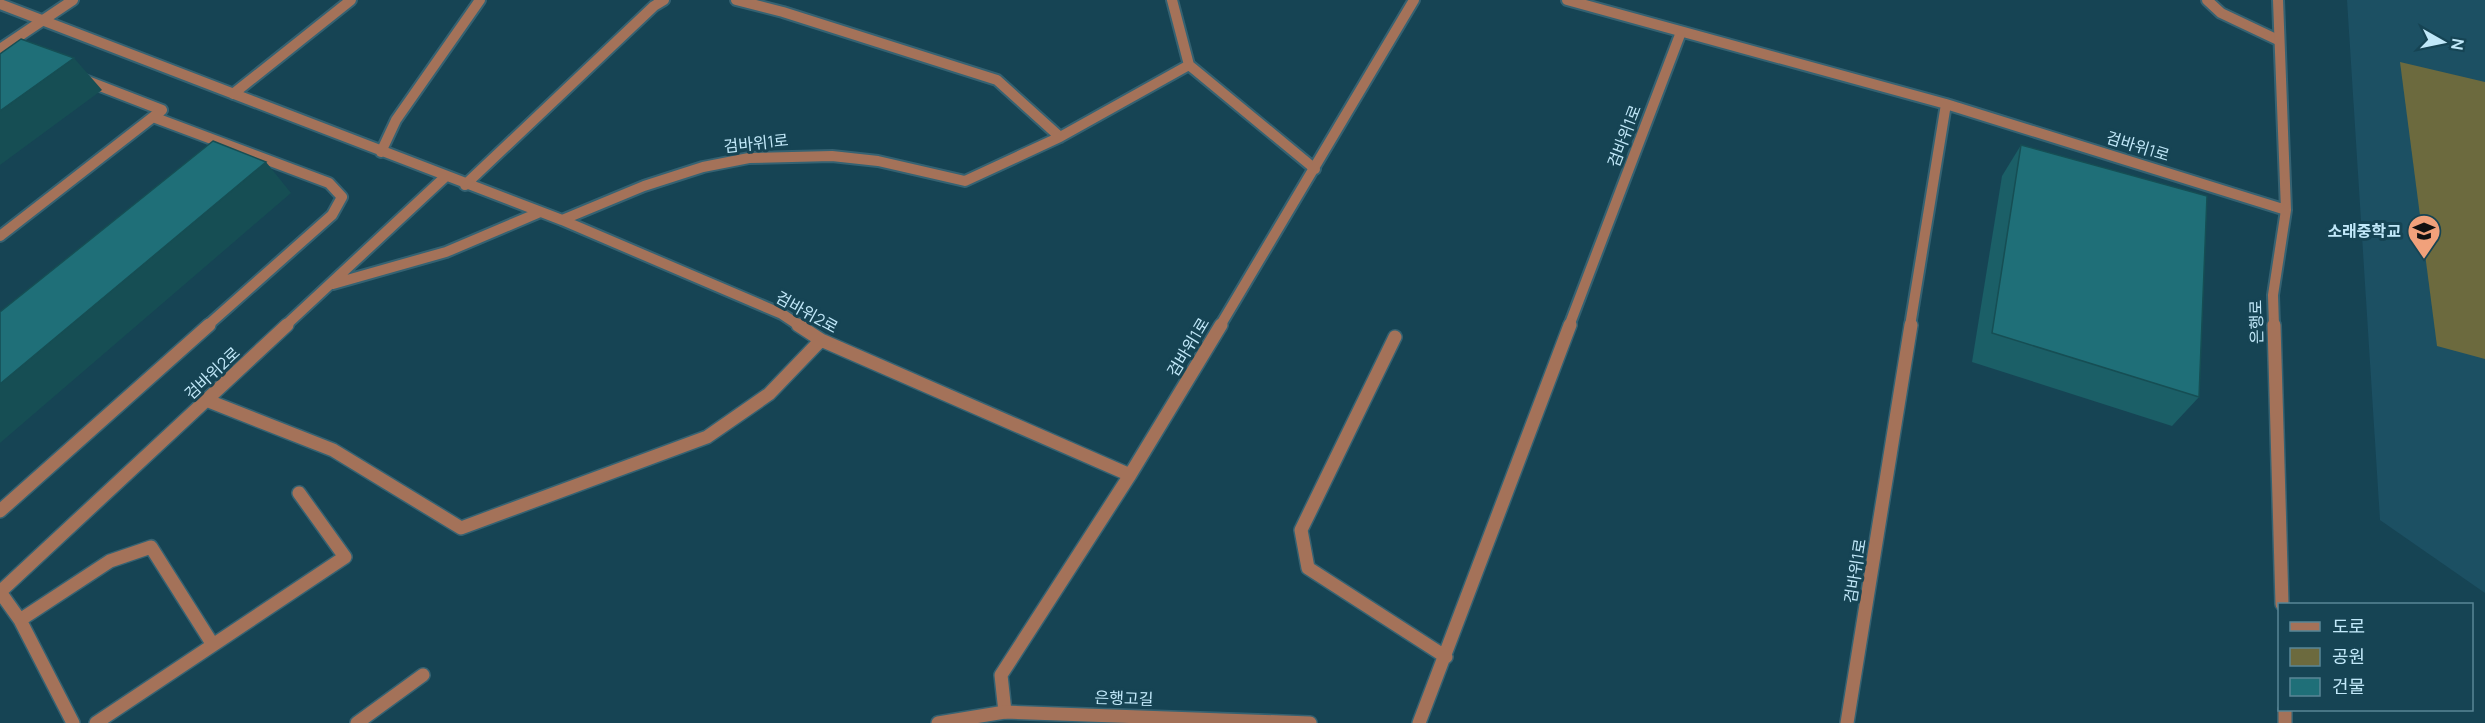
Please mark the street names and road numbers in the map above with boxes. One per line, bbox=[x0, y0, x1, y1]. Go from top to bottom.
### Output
street label: 검바위1로 bbox=[1602, 101, 1646, 170]
street label: 검바위1로 bbox=[2104, 126, 2173, 166]
street label: 검바위1로 bbox=[722, 129, 790, 157]
street label: 검바위2로 bbox=[772, 286, 842, 338]
street label: 은행로 bbox=[2245, 299, 2267, 344]
street label: 검바위1로 bbox=[1162, 313, 1214, 381]
street label: 검바위2로 bbox=[180, 342, 245, 404]
street label: 검바위1로 bbox=[1839, 537, 1871, 605]
street label: 은행고길 bbox=[1094, 686, 1154, 710]

